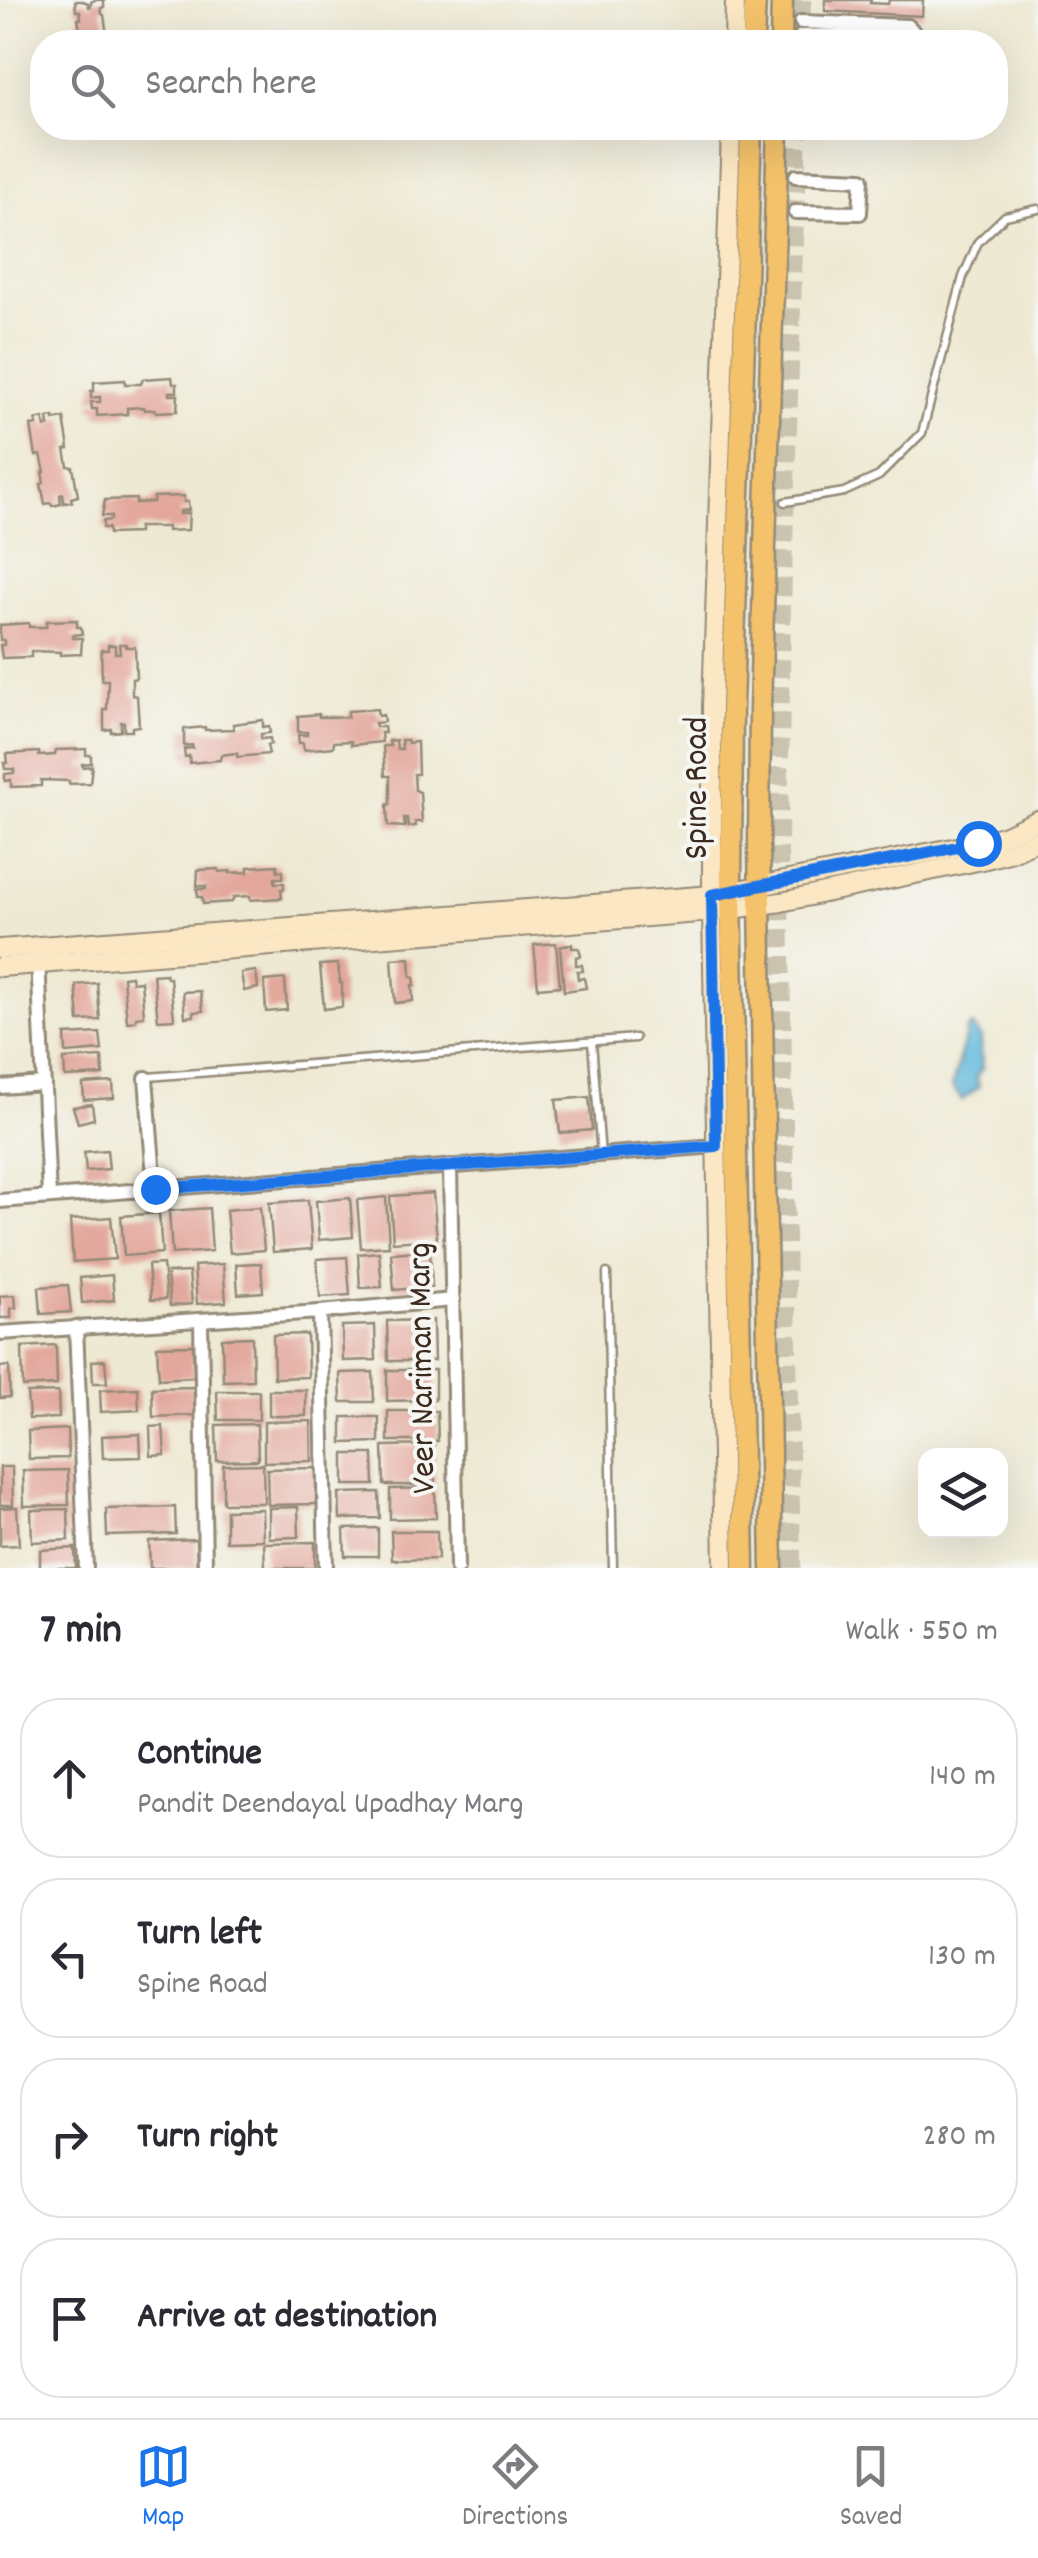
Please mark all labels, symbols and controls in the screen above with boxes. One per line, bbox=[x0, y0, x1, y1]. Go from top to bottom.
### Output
search box bbox=[30, 30, 1008, 140]
icon: search bbox=[65, 58, 120, 113]
text: Search here bbox=[145, 58, 317, 113]
street label: Spine Road bbox=[674, 716, 724, 860]
route start bbox=[956, 821, 1002, 867]
route end bbox=[133, 1167, 179, 1213]
street label: Veer Nariman Marg bbox=[397, 1242, 451, 1494]
map controls bbox=[918, 1448, 1008, 1538]
button: layers bbox=[918, 1448, 1008, 1538]
text: 7 min bbox=[40, 1603, 122, 1663]
text: Walk · 550 m bbox=[846, 1610, 998, 1656]
text: Continue bbox=[137, 1728, 262, 1783]
icon: ahead bbox=[42, 1751, 97, 1806]
text: 140 m bbox=[929, 1755, 996, 1801]
text: Pandit Deendayal Upadhay Marg bbox=[137, 1783, 524, 1829]
text: Turn left bbox=[137, 1908, 262, 1963]
icon: left bbox=[42, 1931, 97, 1986]
text: 130 m bbox=[928, 1935, 996, 1981]
text: Spine Road bbox=[137, 1963, 268, 2009]
icon: right bbox=[42, 2111, 97, 2166]
text: Turn right bbox=[137, 2111, 278, 2166]
text: 280 m bbox=[922, 2115, 996, 2161]
icon: arrive bbox=[42, 2291, 97, 2346]
text: Arrive at destination bbox=[137, 2291, 437, 2346]
tab: Map bbox=[136, 2439, 191, 2539]
tab: Directions bbox=[462, 2439, 568, 2539]
tab: Saved bbox=[840, 2439, 902, 2539]

